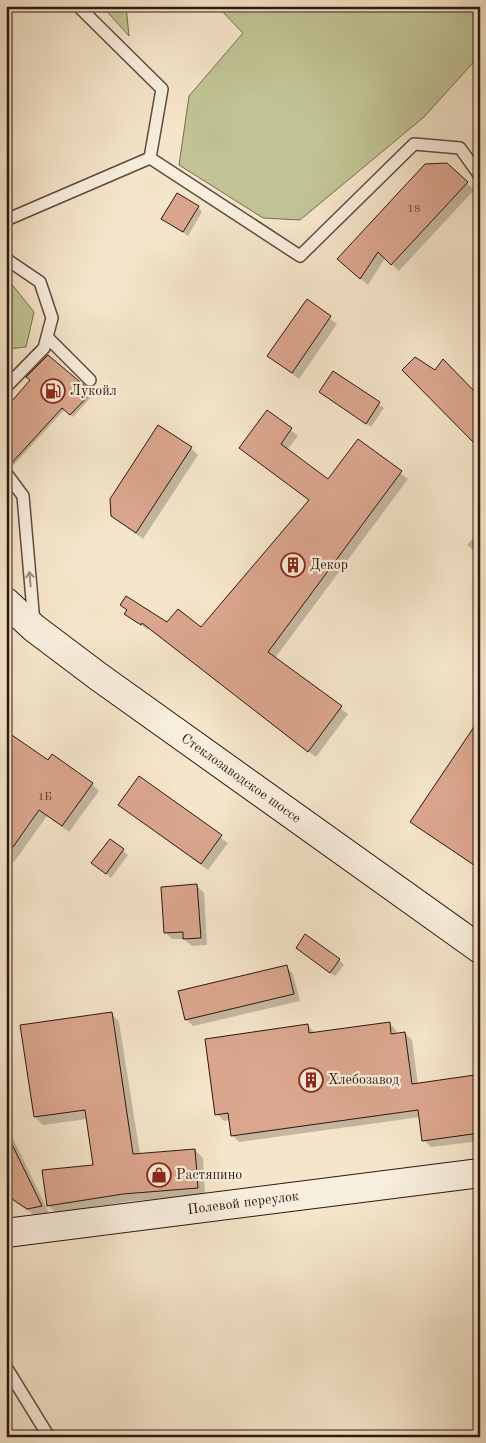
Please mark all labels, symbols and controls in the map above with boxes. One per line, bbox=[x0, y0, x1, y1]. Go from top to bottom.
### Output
house number: 18 bbox=[408, 204, 420, 215]
fuel station icon: Лукойл bbox=[40, 378, 66, 404]
place label: Лукойл bbox=[70, 384, 117, 398]
building icon: Декор bbox=[280, 552, 306, 578]
place label: Декор bbox=[310, 558, 348, 572]
one-way arrow bbox=[25, 571, 35, 587]
street label: Стеклозаводское шоссе bbox=[178, 731, 303, 826]
house number: 1Б bbox=[38, 792, 52, 803]
building icon: Хлебозавод bbox=[298, 1067, 324, 1093]
place label: Хлебозавод bbox=[328, 1073, 399, 1087]
shop icon: Растяпино bbox=[146, 1162, 172, 1188]
place label: Растяпино bbox=[176, 1168, 242, 1182]
street label: Полевой переулок bbox=[187, 1189, 300, 1217]

